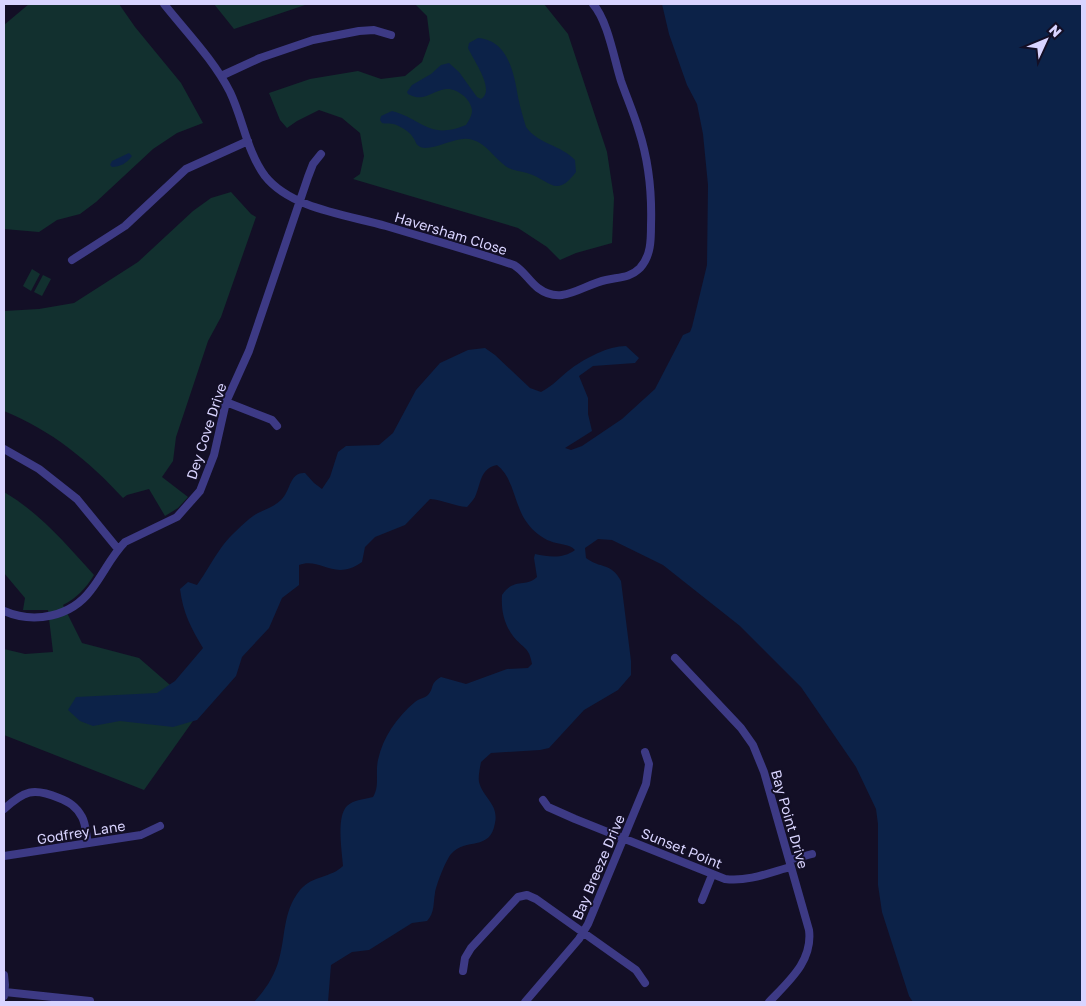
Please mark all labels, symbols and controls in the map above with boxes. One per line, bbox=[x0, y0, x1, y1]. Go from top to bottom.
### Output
north arrow bbox=[1021, 15, 1071, 65]
text: N bbox=[1046, 21, 1066, 40]
street label: Haversham Close bbox=[393, 208, 509, 258]
street label: Dey Cove Drive bbox=[182, 381, 230, 481]
street label: Bay Point Drive bbox=[768, 768, 812, 870]
street label: Bay Breeze Drive bbox=[568, 812, 628, 922]
street label: Godfrey Lane bbox=[36, 817, 126, 847]
street label: Sunset Point bbox=[639, 824, 725, 872]

